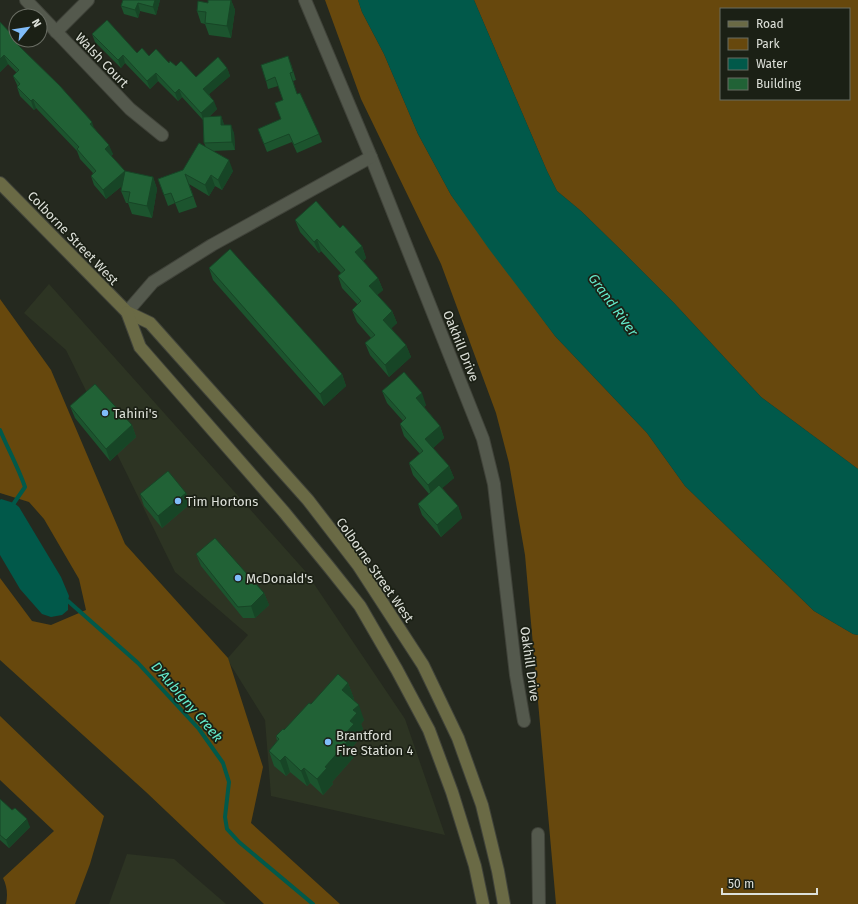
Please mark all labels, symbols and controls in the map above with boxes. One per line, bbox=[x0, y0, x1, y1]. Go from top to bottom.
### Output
north arrow bbox=[8, 8, 48, 48]
legend bbox=[720, 8, 850, 100]
text: N bbox=[29, 17, 44, 30]
text: Road bbox=[756, 17, 784, 31]
street label: Walsh Court bbox=[72, 30, 132, 91]
text: Park bbox=[756, 37, 780, 51]
text: Water bbox=[756, 57, 788, 71]
text: Building bbox=[756, 77, 802, 91]
street label: Colborne Street West bbox=[25, 188, 122, 288]
water label: Grand River bbox=[585, 270, 642, 340]
street label: Oakhill Drive bbox=[440, 308, 482, 384]
place label: Tahini's bbox=[113, 406, 158, 421]
marker: Tahini's bbox=[100, 408, 110, 418]
place label: Tim Hortons bbox=[186, 494, 258, 509]
marker: Tim Hortons bbox=[173, 496, 183, 506]
street label: Colborne Street West bbox=[333, 515, 417, 625]
place label: McDonald's bbox=[246, 571, 313, 586]
marker: McDonald's bbox=[233, 573, 243, 583]
street label: Oakhill Drive bbox=[517, 626, 543, 702]
water label: D'Aubigny Creek bbox=[148, 658, 227, 746]
place label: Brantford Fire Station 4 bbox=[336, 728, 414, 758]
marker: Brantford Fire Station 4 bbox=[323, 737, 333, 747]
scale bar bbox=[722, 870, 817, 896]
text: 50 m bbox=[728, 877, 754, 891]

